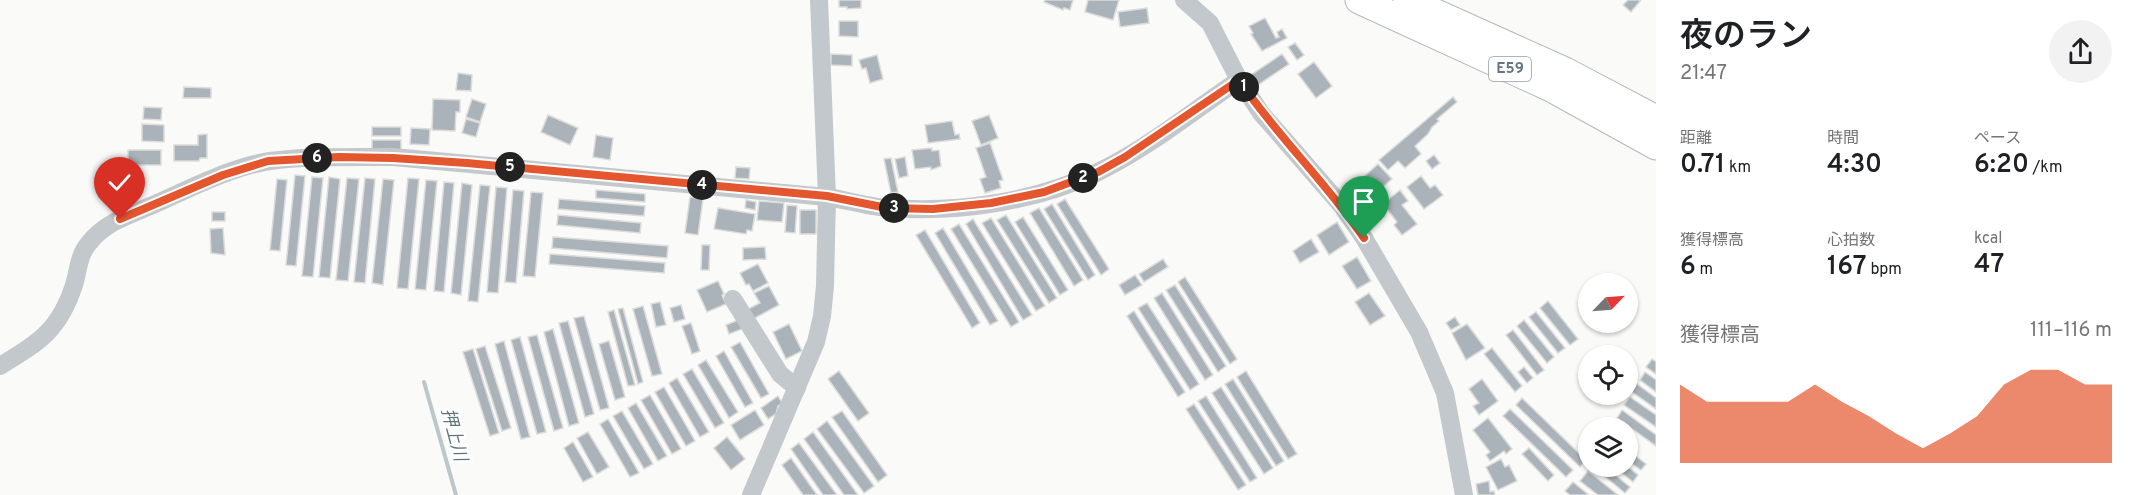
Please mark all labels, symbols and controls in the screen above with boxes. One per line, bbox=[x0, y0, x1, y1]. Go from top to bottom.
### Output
text: 夜のラン bbox=[1680, 17, 1812, 59]
button: share bbox=[2049, 20, 2112, 83]
road number: E59 bbox=[1489, 57, 1531, 81]
text: 21:47 bbox=[1680, 61, 1727, 87]
pin: 1 bbox=[1229, 72, 1259, 102]
text: 1 bbox=[1241, 77, 1247, 97]
text: 距離 bbox=[1680, 129, 1712, 149]
text: 時間 bbox=[1827, 129, 1859, 149]
text: ペース bbox=[1974, 129, 2021, 149]
pin: 6 bbox=[302, 143, 332, 173]
text: 6 bbox=[312, 148, 322, 168]
text: 0.71 bbox=[1680, 149, 1725, 182]
text: 4:30 bbox=[1827, 149, 1882, 182]
text: 6:20 bbox=[1974, 149, 2029, 182]
pin: 5 bbox=[495, 152, 525, 182]
pin bbox=[94, 157, 145, 219]
text: 5 bbox=[505, 157, 515, 177]
text: km bbox=[1725, 158, 1751, 178]
text: /km bbox=[2029, 158, 2062, 178]
pin: 2 bbox=[1068, 163, 1098, 193]
icon: check bbox=[103, 166, 136, 199]
text: 2 bbox=[1078, 168, 1088, 188]
pin: 4 bbox=[687, 170, 717, 200]
text: 4 bbox=[697, 175, 707, 195]
pin bbox=[1338, 176, 1389, 238]
icon: arrive bbox=[1347, 185, 1380, 218]
pin: 3 bbox=[879, 193, 909, 223]
text: 3 bbox=[889, 198, 899, 218]
text: kcal bbox=[1974, 229, 2002, 249]
text: 獲得標高 bbox=[1680, 231, 1744, 251]
text: 心拍数 bbox=[1827, 231, 1875, 251]
text: 47 bbox=[1974, 249, 2004, 282]
text: 6 bbox=[1680, 251, 1696, 284]
text: 167 bbox=[1827, 251, 1867, 284]
text: m bbox=[1696, 260, 1713, 280]
text: bpm bbox=[1867, 260, 1902, 280]
north arrow bbox=[1578, 273, 1638, 333]
map controls bbox=[1578, 273, 1638, 477]
text: 111–116 m bbox=[2030, 318, 2112, 344]
text: 獲得標高 bbox=[1680, 323, 1760, 349]
button: locate bbox=[1578, 345, 1638, 405]
water label: 押上川 bbox=[435, 406, 472, 466]
button: layers bbox=[1578, 417, 1638, 477]

